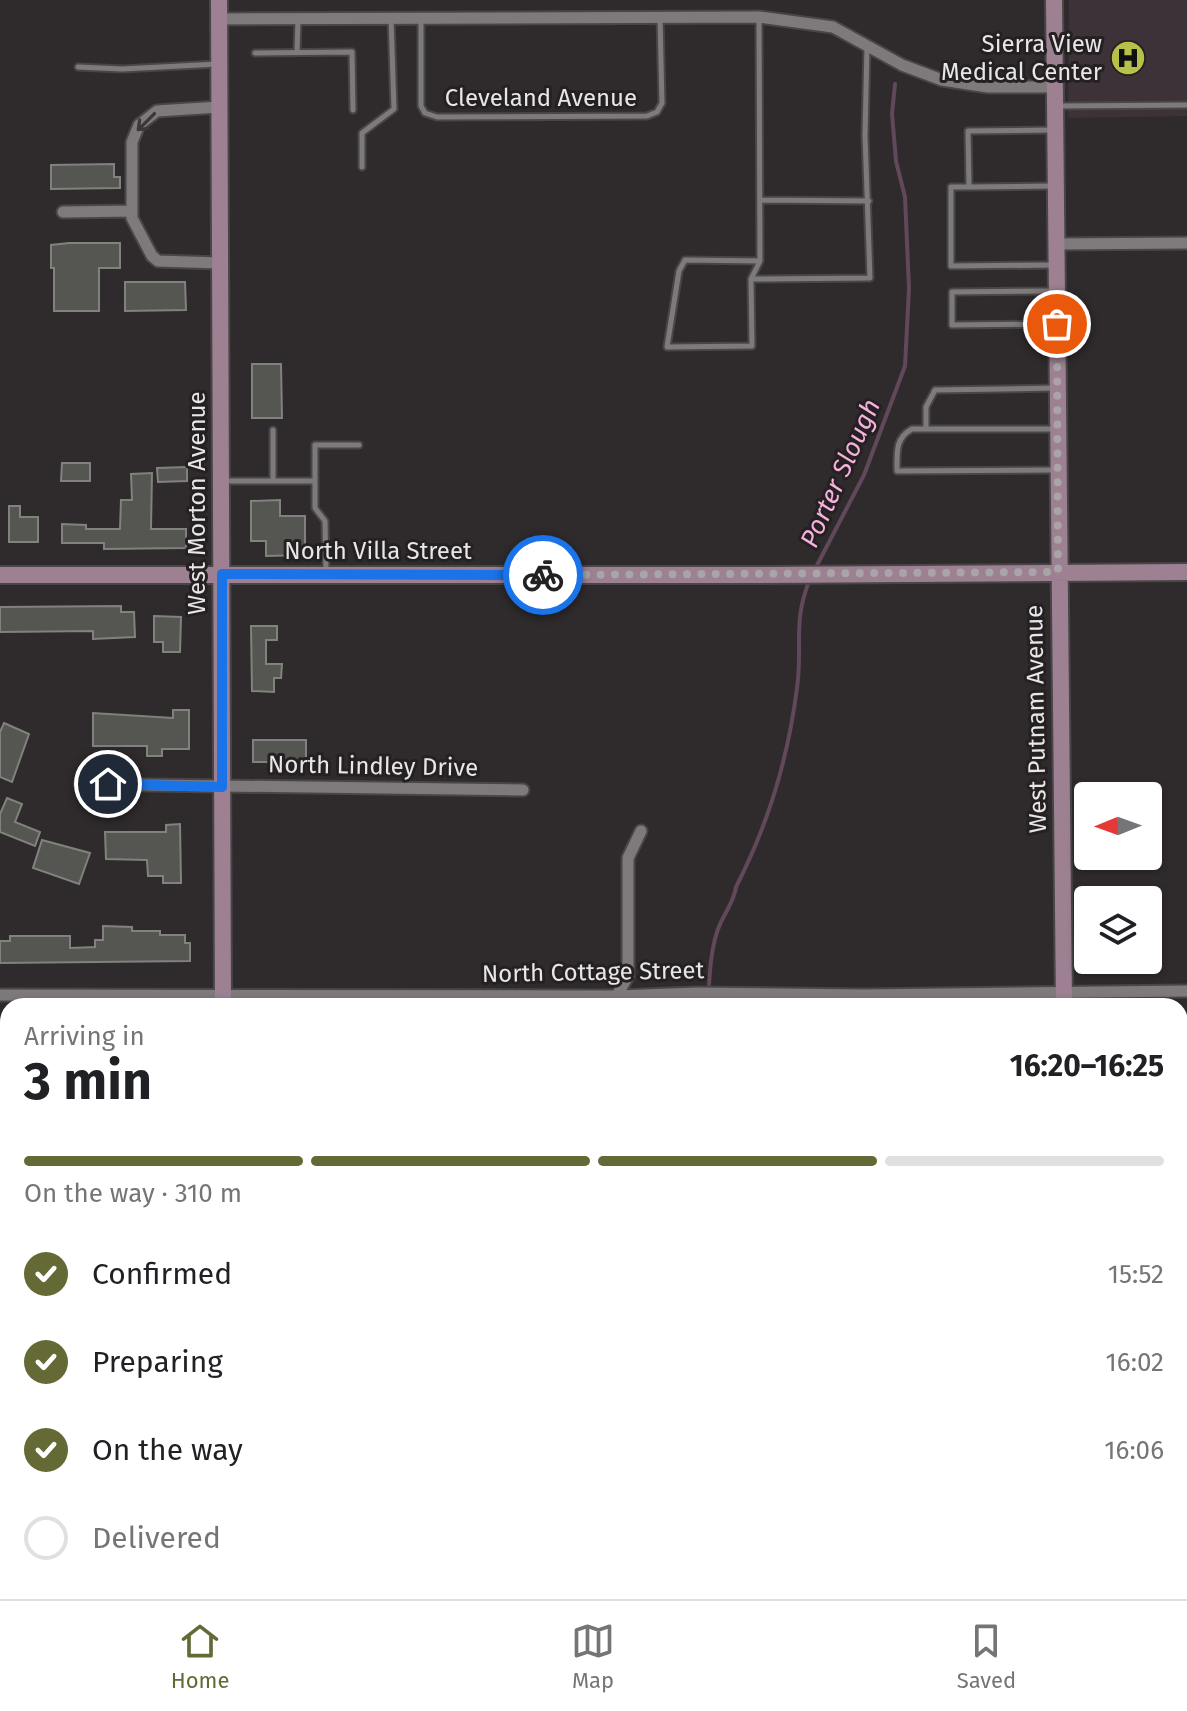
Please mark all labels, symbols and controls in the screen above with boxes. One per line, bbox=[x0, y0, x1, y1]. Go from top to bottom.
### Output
place label: Sierra View Medical Center bbox=[941, 30, 1103, 86]
hospital icon: Sierra View Medical Center bbox=[1109, 39, 1147, 77]
street label: Cleveland Avenue bbox=[445, 84, 637, 112]
one-way arrow bbox=[136, 112, 156, 131]
pin bbox=[1023, 290, 1091, 358]
icon: bag bbox=[1035, 302, 1079, 346]
street label: West Morton Avenue bbox=[183, 391, 211, 615]
water label: Porter Slough bbox=[794, 394, 887, 552]
courier bbox=[503, 535, 583, 615]
street label: North Villa Street bbox=[284, 537, 472, 565]
icon: bike bbox=[521, 553, 565, 597]
street label: West Putnam Avenue bbox=[1020, 605, 1052, 833]
pin bbox=[74, 750, 142, 818]
street label: North Lindley Drive bbox=[268, 750, 478, 782]
icon: home bbox=[86, 762, 130, 806]
north arrow bbox=[1074, 782, 1162, 870]
map controls bbox=[1074, 782, 1162, 974]
button: layers bbox=[1074, 886, 1162, 974]
street label: North Cottage Street bbox=[482, 956, 705, 988]
text: Arriving in bbox=[24, 1021, 145, 1052]
text: 16:20–16:25 bbox=[1010, 1048, 1164, 1084]
text: 3 min bbox=[24, 1050, 152, 1113]
text: On the way · 310 m bbox=[24, 1178, 242, 1209]
icon: check bbox=[24, 1252, 68, 1296]
text: Confirmed bbox=[92, 1256, 232, 1292]
text: 15:52 bbox=[1108, 1259, 1164, 1290]
icon: check bbox=[24, 1340, 68, 1384]
text: Preparing bbox=[92, 1344, 223, 1380]
text: 16:02 bbox=[1106, 1347, 1164, 1378]
icon: check bbox=[24, 1428, 68, 1472]
text: On the way bbox=[92, 1432, 243, 1468]
text: 16:06 bbox=[1104, 1435, 1164, 1466]
text: Delivered bbox=[92, 1520, 221, 1556]
tab: Home bbox=[171, 1619, 229, 1694]
tab: Map bbox=[571, 1619, 615, 1694]
tab: Saved bbox=[957, 1619, 1016, 1694]

